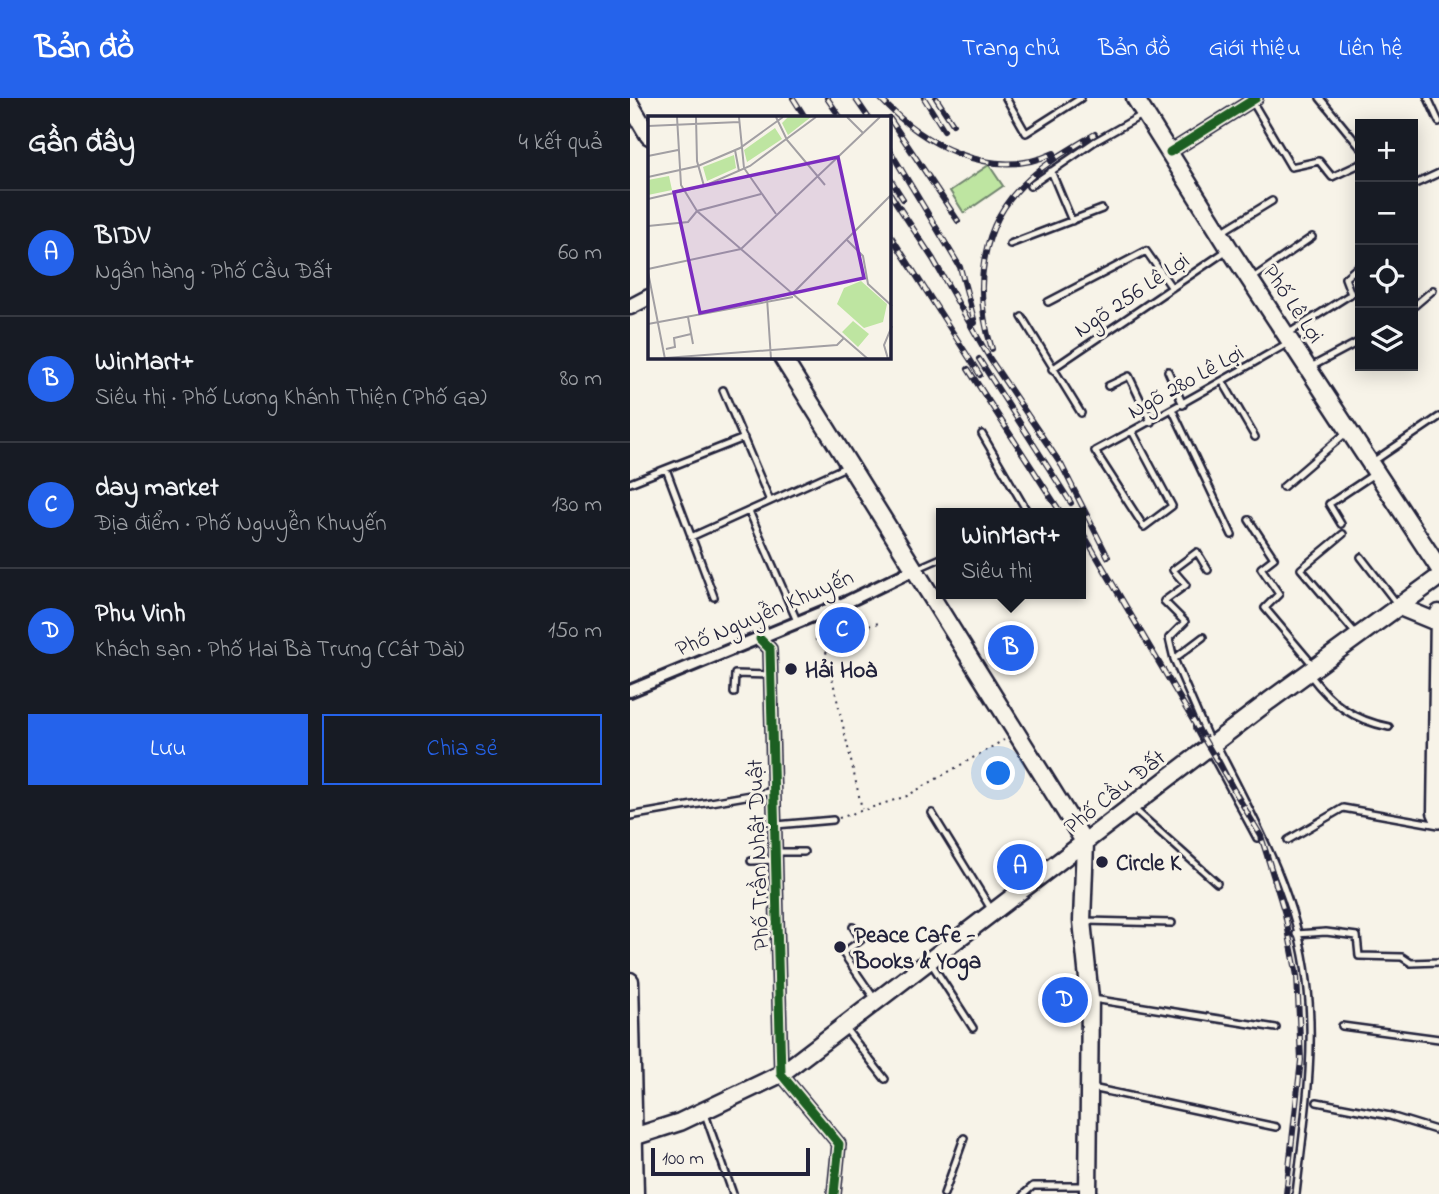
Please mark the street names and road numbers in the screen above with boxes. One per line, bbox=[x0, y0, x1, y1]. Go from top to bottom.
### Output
street label: Ngõ 256 Lê Lợi bbox=[1068, 245, 1197, 348]
street label: Phố Lê Lợi bbox=[1253, 258, 1331, 351]
street label: Ngõ 280 Lê Lợi bbox=[1122, 338, 1251, 430]
street label: Phố Nguyễn Khuyến bbox=[671, 562, 860, 669]
street label: Phố Cầu Đất bbox=[1058, 742, 1174, 843]
street label: Phố Trần Nhật Duật bbox=[740, 758, 779, 951]

